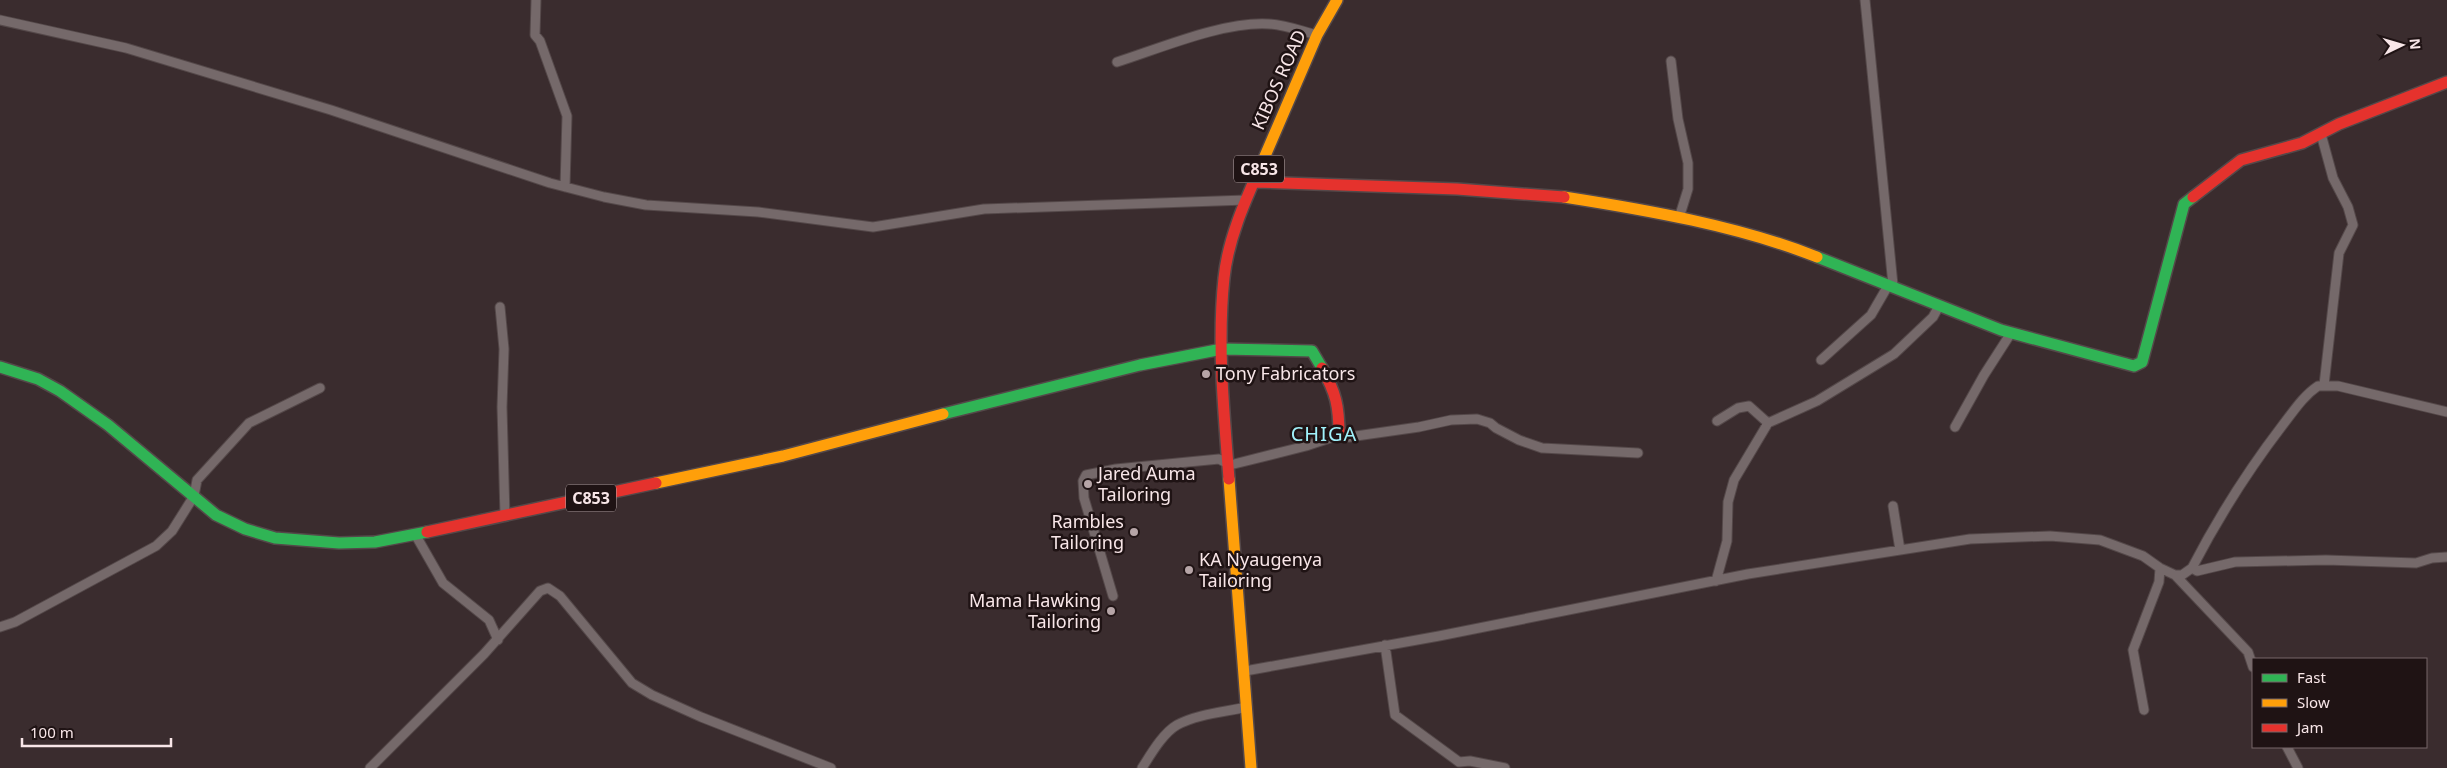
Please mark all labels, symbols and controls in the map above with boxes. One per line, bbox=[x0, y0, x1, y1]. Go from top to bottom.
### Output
north arrow bbox=[2377, 20, 2427, 70]
street label: KIBOS ROAD bbox=[1245, 26, 1311, 133]
text: N bbox=[2405, 37, 2425, 50]
road number: C853 bbox=[1234, 156, 1284, 182]
place label: Tony Fabricators bbox=[1216, 361, 1355, 385]
marker: Tony Fabricators bbox=[1200, 368, 1212, 380]
district label: CHIGA bbox=[1291, 420, 1357, 447]
place label: Jared Auma Tailoring bbox=[1096, 461, 1196, 506]
marker: Jared Auma Tailoring bbox=[1082, 478, 1094, 490]
road number: C853 bbox=[566, 484, 616, 512]
place label: Rambles Tailoring bbox=[1051, 509, 1124, 554]
marker: Rambles Tailoring bbox=[1128, 526, 1140, 538]
place label: KA Nyaugenya Tailoring bbox=[1199, 547, 1322, 592]
marker: KA Nyaugenya Tailoring bbox=[1183, 564, 1195, 576]
place label: Mama Hawking Tailoring bbox=[969, 588, 1101, 633]
marker: Mama Hawking Tailoring bbox=[1105, 605, 1117, 617]
legend bbox=[2252, 658, 2427, 748]
text: Fast bbox=[2297, 667, 2326, 687]
text: Slow bbox=[2297, 692, 2330, 712]
scale bar bbox=[22, 716, 171, 748]
text: Jam bbox=[2295, 717, 2324, 737]
text: 100 m bbox=[30, 722, 74, 742]

